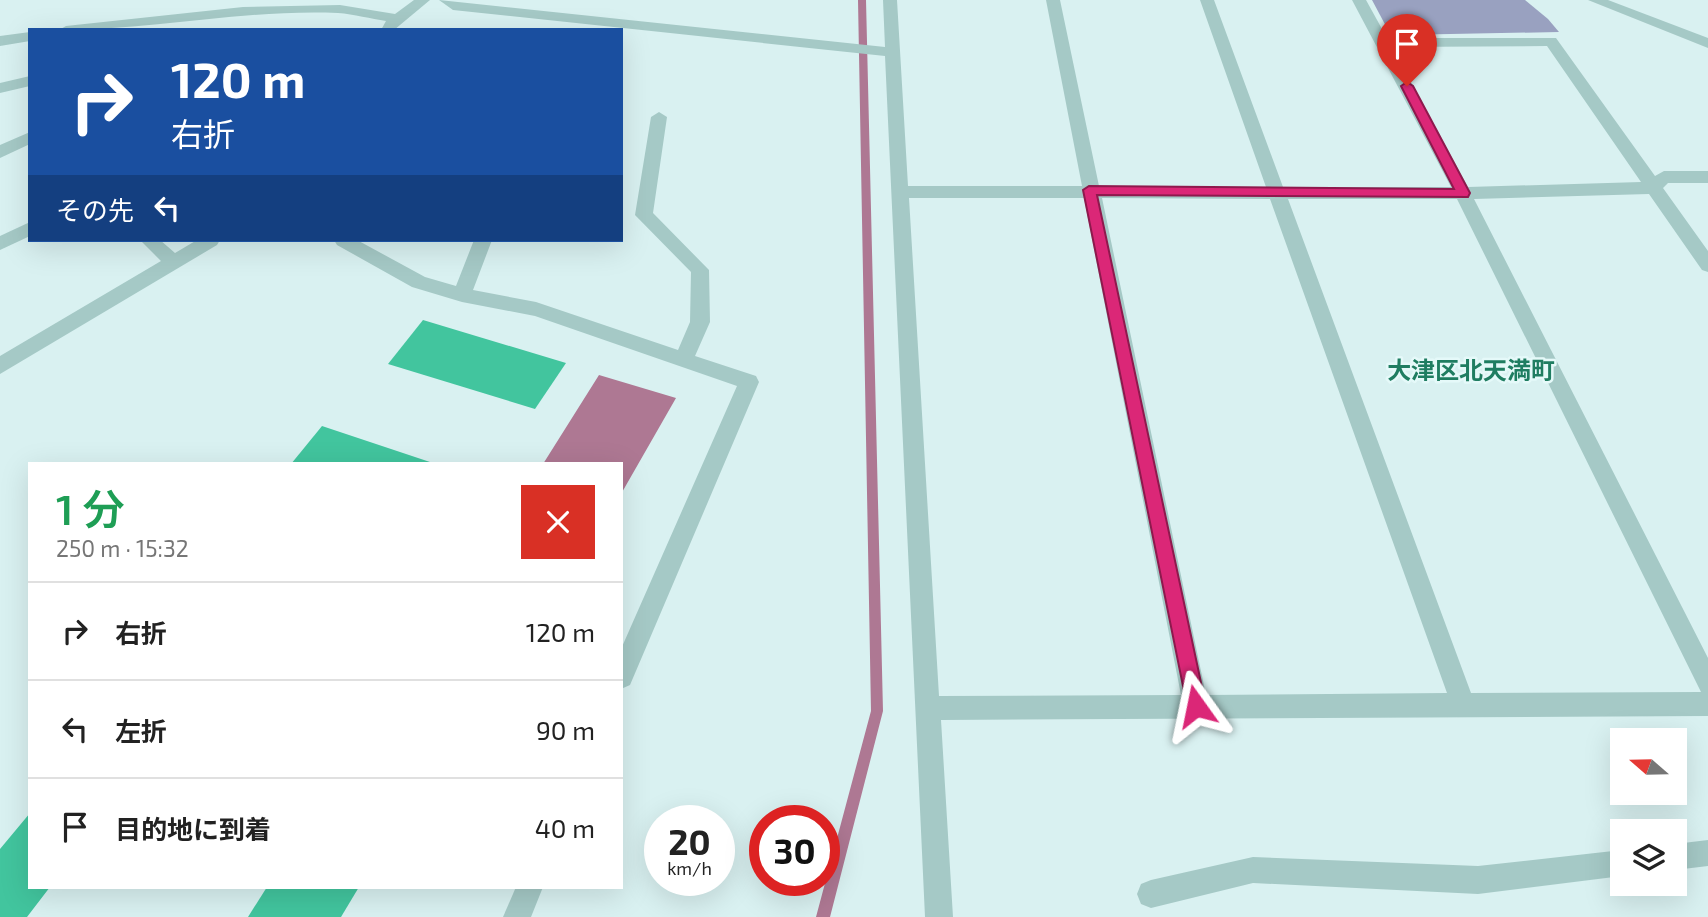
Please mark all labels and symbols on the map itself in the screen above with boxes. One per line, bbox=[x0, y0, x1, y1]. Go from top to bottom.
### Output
pin bbox=[1377, 14, 1437, 86]
district label: 大津区北天満町 bbox=[1387, 355, 1555, 384]
position arrow bbox=[1159, 669, 1233, 743]
north arrow bbox=[1610, 728, 1687, 805]
speed limit sign: 30 bbox=[749, 805, 840, 896]

